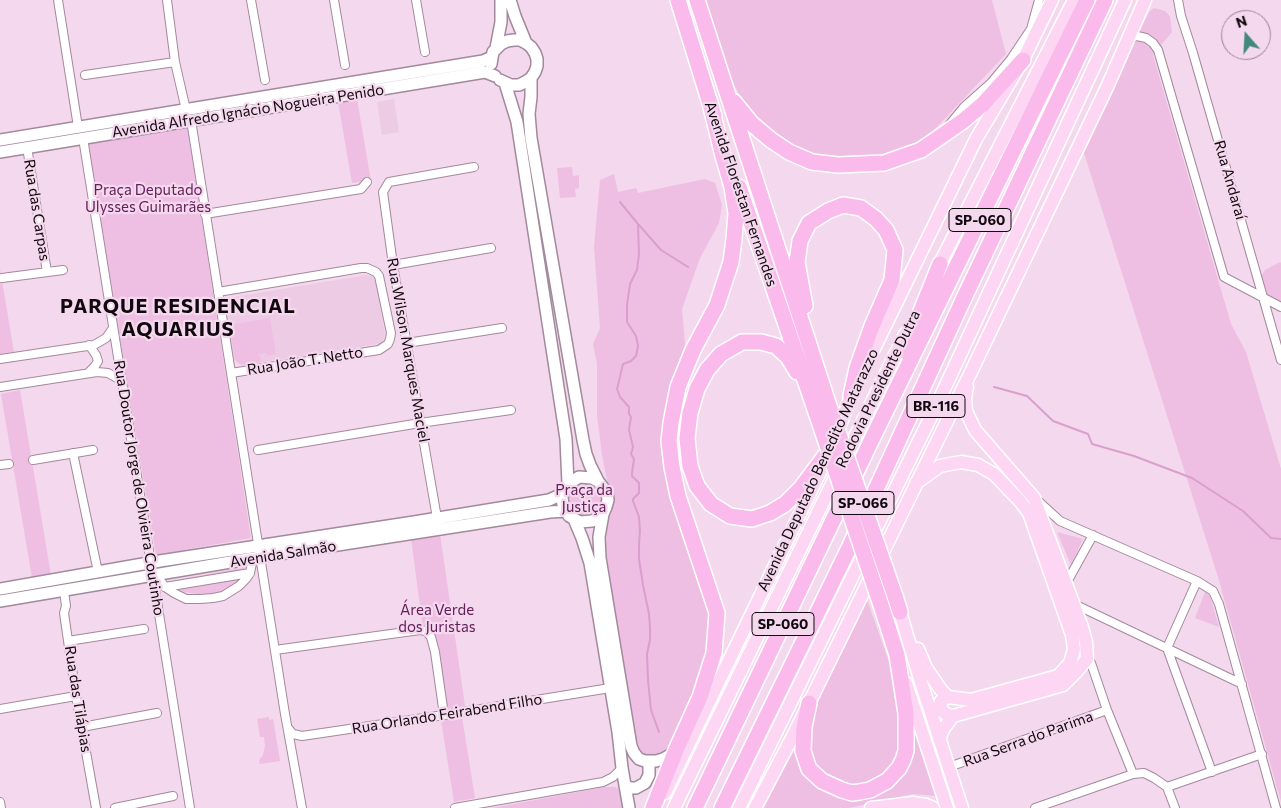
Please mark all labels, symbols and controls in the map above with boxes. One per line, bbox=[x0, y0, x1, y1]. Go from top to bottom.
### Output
north arrow bbox=[1221, 10, 1271, 60]
text: N bbox=[1234, 12, 1249, 31]
street label: Avenida Alfredo Ignácio Nogueira Penido bbox=[111, 81, 385, 141]
street label: Avenida Florestan Fernandes bbox=[701, 99, 781, 289]
street label: Rua Andaraí bbox=[1210, 138, 1250, 222]
street label: Rua das Carpas bbox=[20, 158, 54, 262]
park label: Praça Deputado Ulysses Guimarães bbox=[85, 181, 211, 216]
road number: SP-060 bbox=[949, 208, 1011, 232]
street label: Rua Wilson Marques Maciel bbox=[383, 256, 433, 444]
district label: PARQUE RESIDENCIAL AQUARIUS bbox=[58, 294, 298, 341]
street label: Rodovia Presidente Dutra bbox=[832, 307, 924, 471]
street label: Rua João T. Netto bbox=[246, 343, 364, 379]
street label: Avenida Deputado Benedito Matarazzo bbox=[754, 346, 882, 594]
street label: Rua Doutor Jorge de Olvieira Coutinho bbox=[110, 359, 168, 617]
road number: BR-116 bbox=[907, 394, 965, 418]
park label: Praça da Justiça bbox=[555, 481, 613, 516]
road number: SP-066 bbox=[832, 492, 894, 514]
street label: Avenida Salmão bbox=[229, 537, 337, 571]
park label: Área Verde dos Juristas bbox=[398, 601, 476, 636]
road number: SP-060 bbox=[752, 612, 814, 636]
street label: Rua das Tilápias bbox=[61, 644, 95, 754]
street label: Rua Orlando Feirabend Filho bbox=[351, 690, 543, 738]
street label: Rua Serra do Parima bbox=[961, 707, 1095, 771]

